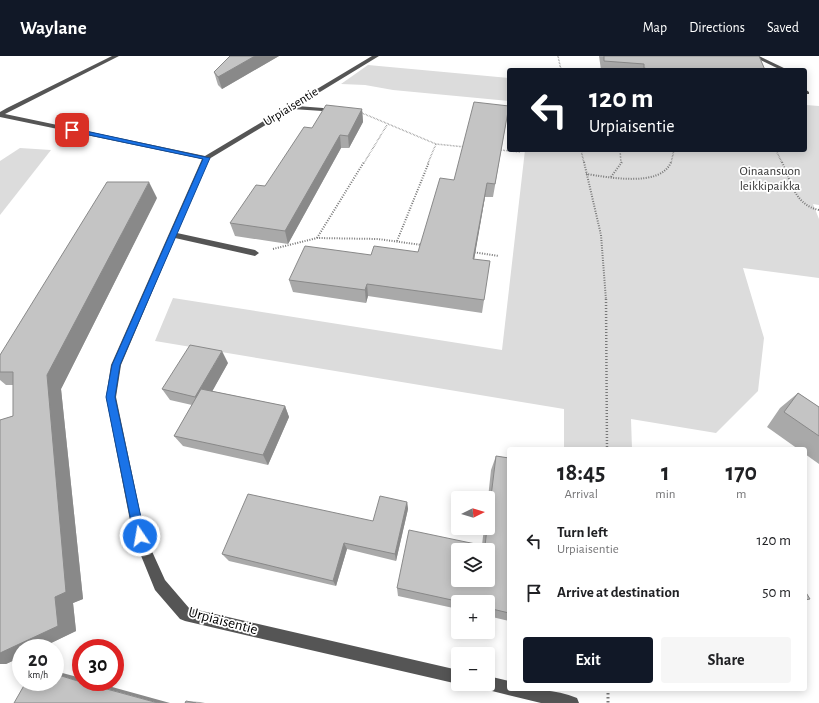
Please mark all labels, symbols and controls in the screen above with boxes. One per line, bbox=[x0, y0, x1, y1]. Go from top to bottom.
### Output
text: Waylane bbox=[20, 19, 87, 38]
text: Map bbox=[643, 21, 667, 35]
text: Directions bbox=[689, 21, 745, 35]
text: Saved bbox=[767, 21, 799, 35]
icon: left bbox=[523, 84, 575, 136]
street label: Urpiaisentie bbox=[261, 85, 321, 129]
text: 120 m bbox=[589, 85, 654, 113]
pin bbox=[55, 113, 89, 147]
text: Urpiaisentie bbox=[589, 118, 675, 136]
icon: arrive bbox=[61, 119, 83, 141]
park label: Oinaansuon leikkipaikka bbox=[739, 165, 801, 193]
text: 18:45 bbox=[557, 461, 605, 485]
text: 1 bbox=[661, 461, 670, 485]
text: 170 bbox=[726, 461, 757, 485]
text: Arrival bbox=[564, 488, 598, 501]
text: min bbox=[655, 488, 676, 501]
text: m bbox=[736, 488, 746, 501]
north arrow bbox=[451, 491, 495, 535]
map controls bbox=[451, 491, 495, 691]
position arrow bbox=[119, 515, 161, 557]
text: Turn left bbox=[557, 525, 608, 540]
icon: left bbox=[523, 530, 545, 552]
text: 120 m bbox=[757, 533, 791, 548]
button: layers bbox=[451, 543, 495, 587]
text: Urpiaisentie bbox=[557, 543, 619, 556]
icon: arrive bbox=[523, 582, 545, 604]
text: Arrive at destination bbox=[557, 585, 680, 600]
text: 50 m bbox=[762, 585, 791, 600]
button: + bbox=[451, 595, 495, 639]
street label: Urpiaisentie bbox=[187, 605, 259, 637]
button: Exit bbox=[523, 637, 653, 683]
button: Share bbox=[661, 637, 791, 683]
speed limit sign: 30 bbox=[72, 639, 124, 691]
button: − bbox=[451, 647, 495, 691]
text: 20 bbox=[28, 650, 48, 670]
text: km/h bbox=[28, 670, 48, 680]

